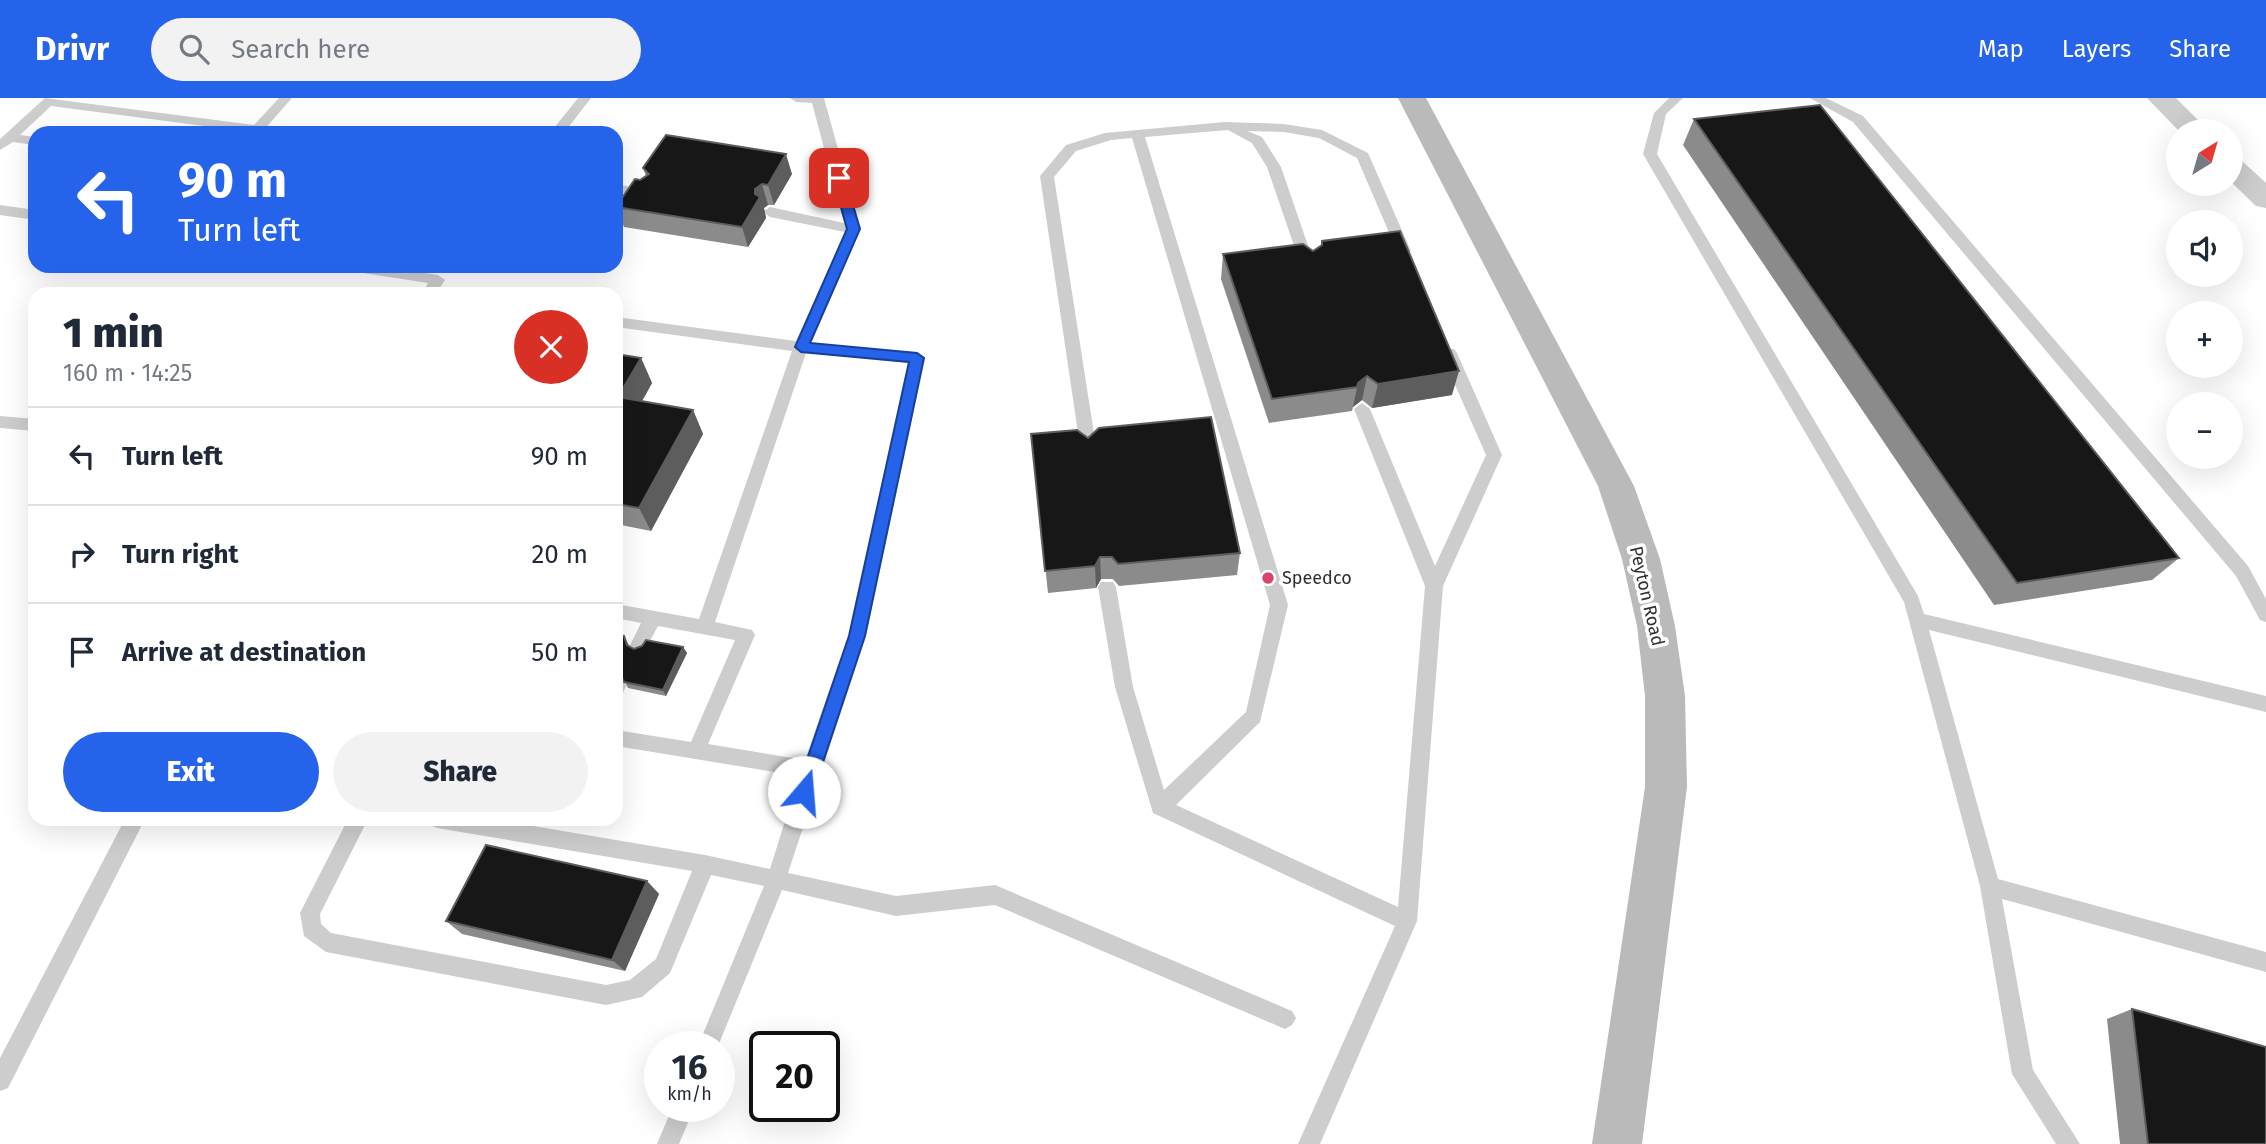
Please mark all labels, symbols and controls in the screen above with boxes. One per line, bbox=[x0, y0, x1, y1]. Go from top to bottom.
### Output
search box bbox=[151, 18, 641, 81]
text: Drivr bbox=[35, 29, 109, 69]
icon: search bbox=[175, 30, 213, 68]
text: Search here bbox=[231, 34, 370, 65]
text: Map bbox=[1978, 35, 2024, 63]
text: Layers bbox=[2062, 35, 2131, 63]
text: Share bbox=[2169, 35, 2231, 63]
north arrow bbox=[2166, 119, 2244, 196]
map controls bbox=[2166, 119, 2243, 469]
pin bbox=[809, 148, 869, 208]
text: 90 m bbox=[178, 151, 287, 210]
icon: left bbox=[63, 154, 154, 245]
icon: arrive bbox=[820, 159, 858, 197]
button: sound bbox=[2166, 210, 2243, 287]
text: Turn left bbox=[178, 211, 300, 249]
button: + bbox=[2166, 301, 2243, 378]
text: 1 min bbox=[63, 308, 164, 358]
button: close bbox=[514, 310, 588, 384]
text: 160 m · 14:25 bbox=[63, 359, 192, 387]
button: − bbox=[2166, 392, 2243, 469]
icon: left bbox=[63, 437, 101, 475]
text: Turn left bbox=[122, 441, 223, 472]
text: 90 m bbox=[531, 441, 588, 472]
icon: right bbox=[63, 535, 101, 573]
text: Turn right bbox=[122, 539, 239, 570]
text: 20 m bbox=[531, 539, 588, 570]
street label: Peyton Road bbox=[1625, 544, 1669, 648]
place label: Speedco bbox=[1282, 567, 1352, 589]
marker: Speedco bbox=[1260, 570, 1276, 586]
icon: arrive bbox=[63, 633, 101, 671]
text: Arrive at destination bbox=[122, 637, 366, 668]
text: 50 m bbox=[531, 637, 588, 668]
button: Exit bbox=[63, 732, 319, 812]
button: Share bbox=[333, 732, 588, 812]
position arrow bbox=[767, 755, 841, 829]
speed limit sign: 20 bbox=[749, 1031, 840, 1122]
text: 16 bbox=[672, 1046, 707, 1088]
text: km/h bbox=[667, 1083, 712, 1105]

